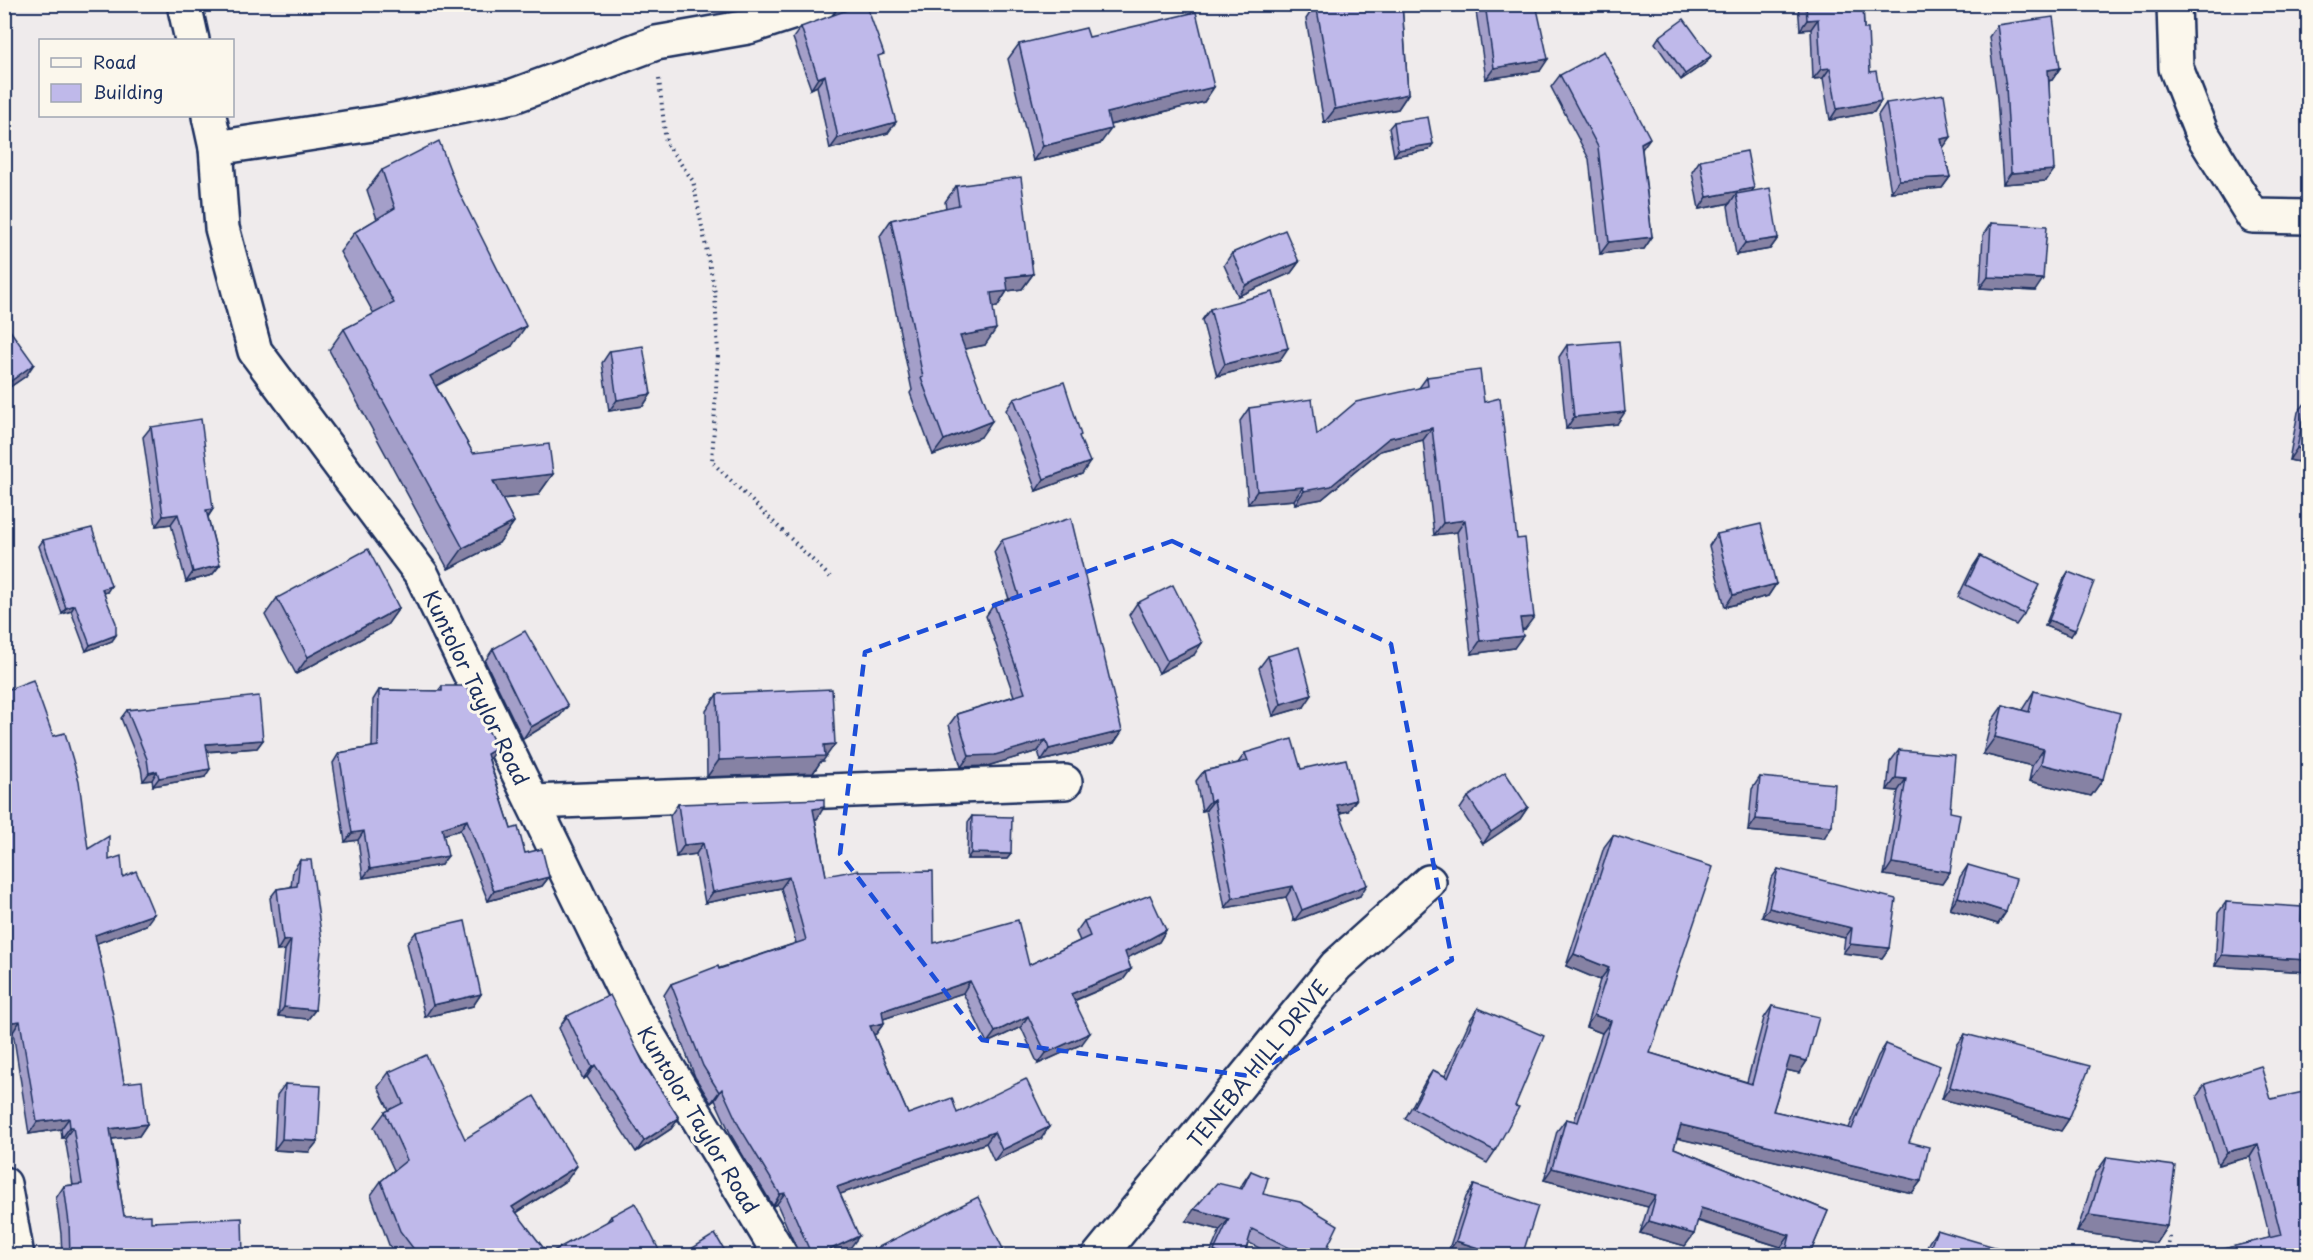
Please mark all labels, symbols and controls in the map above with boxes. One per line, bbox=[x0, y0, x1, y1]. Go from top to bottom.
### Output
legend bbox=[39, 39, 234, 117]
text: Road bbox=[93, 48, 137, 75]
text: Building bbox=[93, 78, 163, 105]
street label: Kuntolor Taylor Road bbox=[416, 584, 538, 790]
street label: TENEBA HILL DRIVE bbox=[1179, 972, 1335, 1154]
street label: Kuntolor Taylor Road bbox=[630, 1019, 768, 1219]

